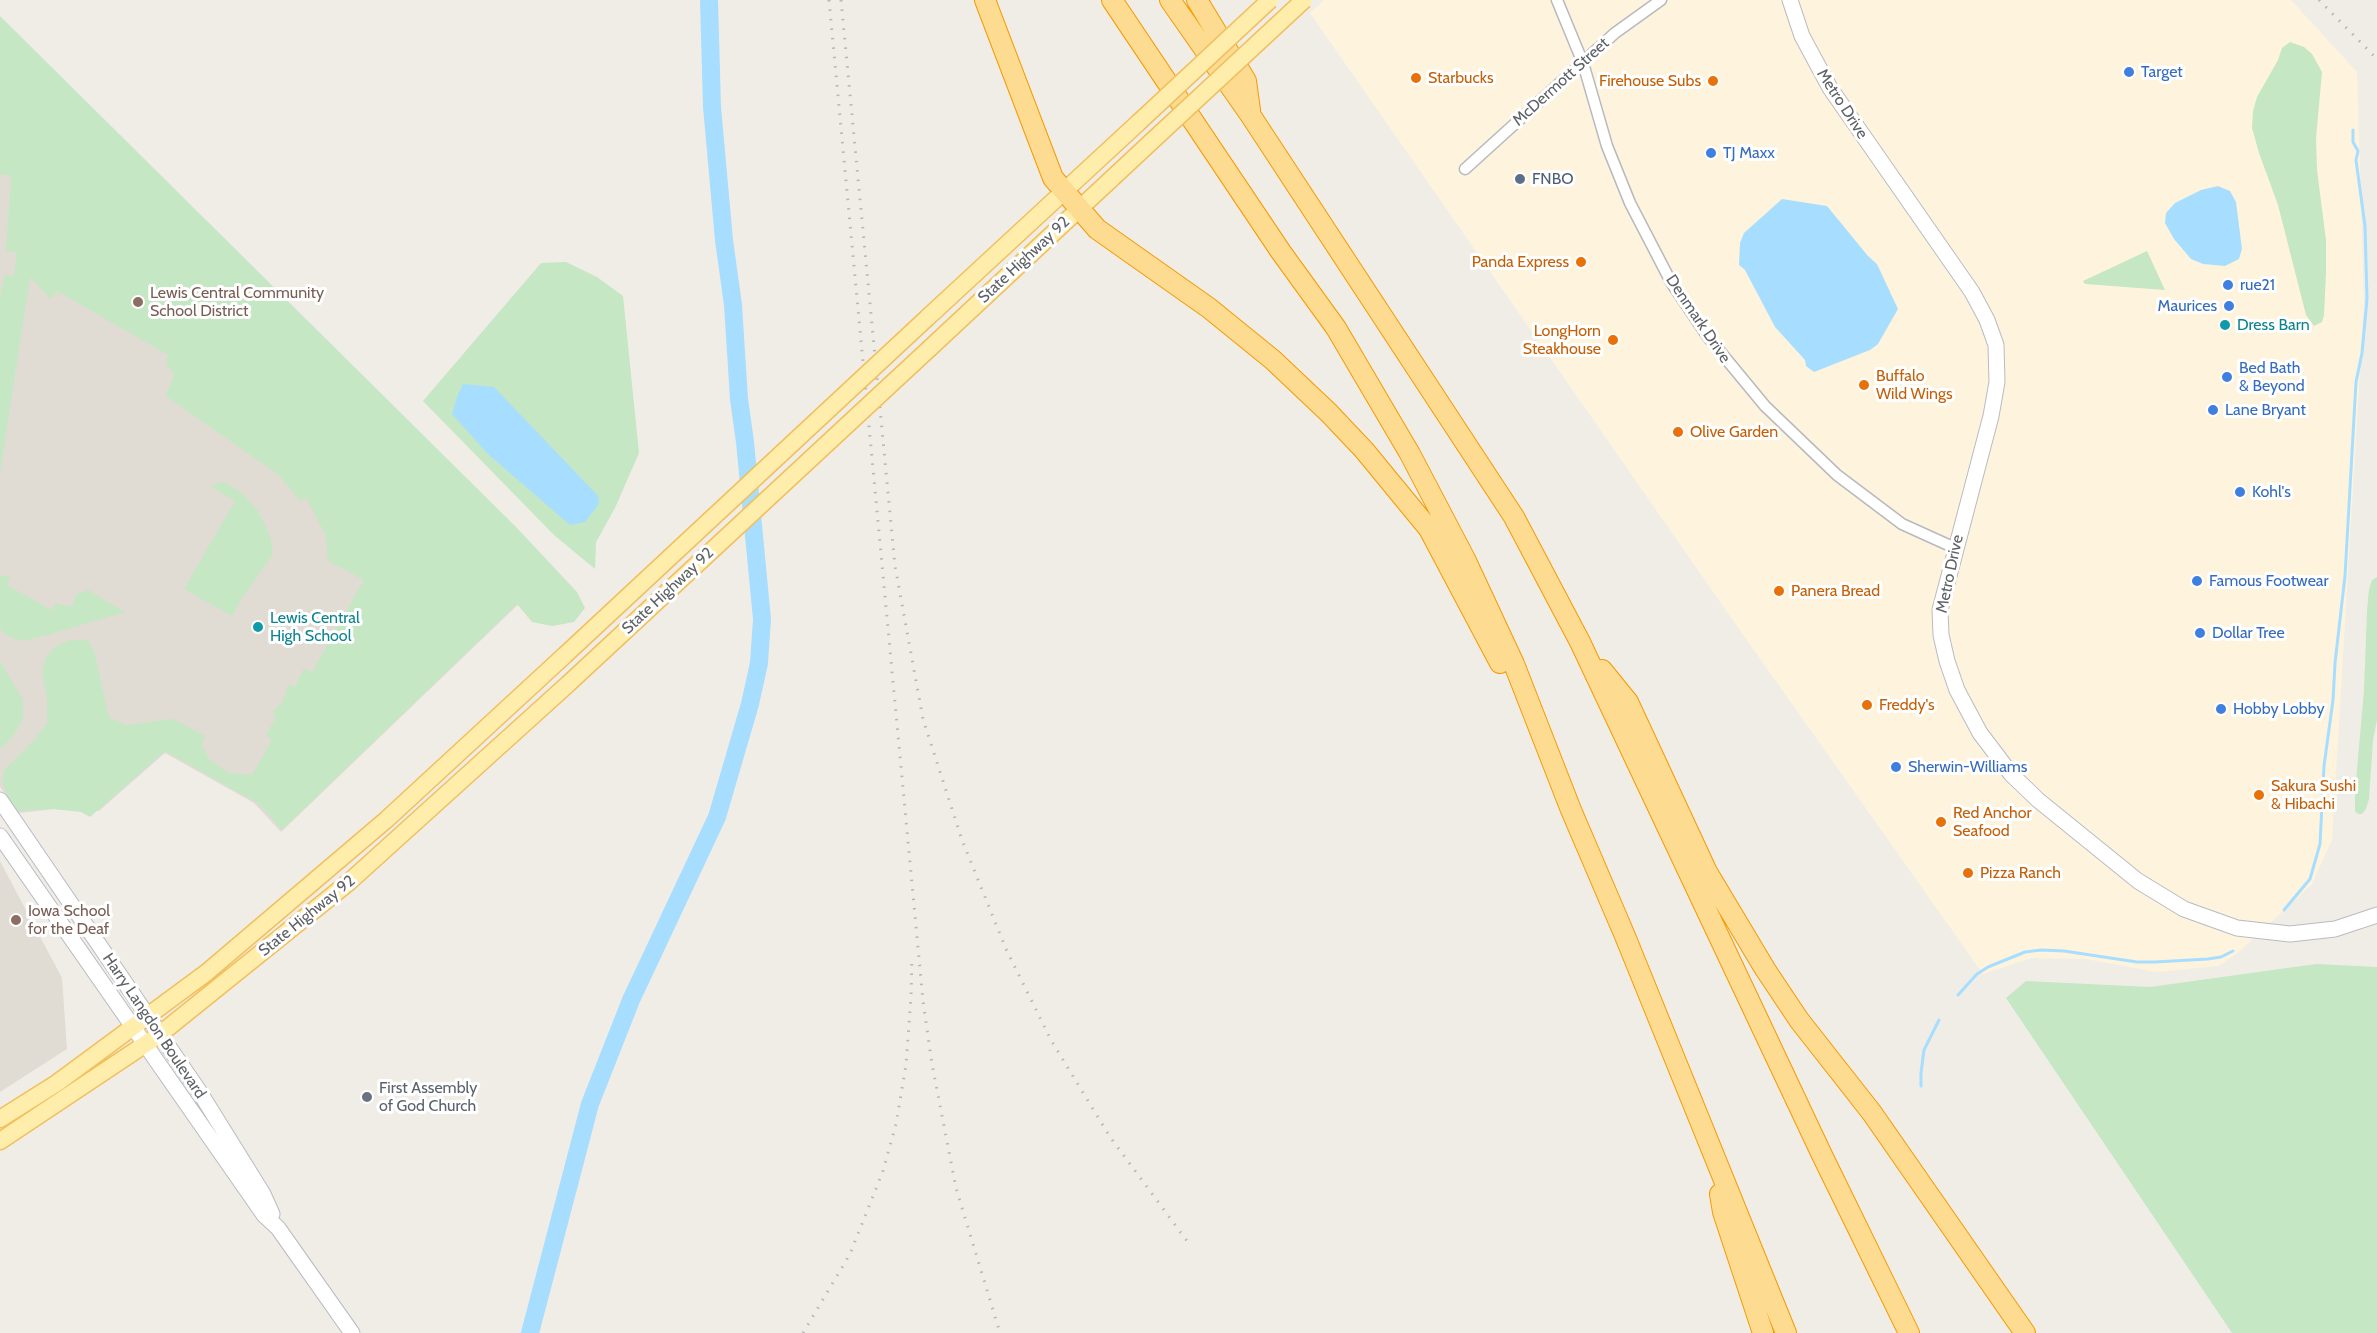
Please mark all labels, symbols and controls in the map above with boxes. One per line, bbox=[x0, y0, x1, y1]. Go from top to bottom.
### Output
street label: McDermott Street bbox=[1509, 34, 1613, 130]
place label: Target bbox=[2141, 62, 2183, 82]
street label: Metro Drive bbox=[1812, 65, 1872, 143]
marker: Target bbox=[2122, 65, 2136, 79]
place label: Starbucks bbox=[1428, 68, 1494, 88]
marker: Starbucks bbox=[1409, 71, 1423, 85]
place label: Firehouse Subs bbox=[1599, 71, 1701, 91]
marker: Firehouse Subs bbox=[1706, 74, 1720, 88]
place label: TJ Maxx bbox=[1723, 143, 1775, 163]
marker: TJ Maxx bbox=[1704, 146, 1718, 160]
place label: FNBO bbox=[1532, 169, 1574, 189]
marker: FNBO bbox=[1513, 172, 1527, 186]
street label: State Highway 92 bbox=[974, 213, 1074, 307]
place label: Panda Express bbox=[1472, 252, 1569, 272]
marker: Panda Express bbox=[1574, 255, 1588, 269]
street label: Denmark Drive bbox=[1661, 271, 1735, 367]
place label: rue21 bbox=[2240, 275, 2275, 295]
marker: rue21 bbox=[2221, 278, 2235, 292]
place label: Lewis Central Community School District bbox=[150, 283, 324, 321]
marker: Lewis Central Community School District bbox=[131, 295, 145, 309]
place label: Maurices bbox=[2158, 296, 2217, 316]
marker: Maurices bbox=[2222, 299, 2236, 313]
place label: Dress Barn bbox=[2237, 315, 2310, 335]
marker: Dress Barn bbox=[2218, 318, 2232, 332]
place label: LongHorn Steakhouse bbox=[1523, 321, 1601, 359]
marker: LongHorn Steakhouse bbox=[1606, 333, 1620, 347]
place label: Bed Bath & Beyond bbox=[2239, 358, 2305, 396]
place label: Buffalo Wild Wings bbox=[1876, 366, 1953, 404]
marker: Bed Bath & Beyond bbox=[2220, 370, 2234, 384]
marker: Buffalo Wild Wings bbox=[1857, 378, 1871, 392]
place label: Lane Bryant bbox=[2225, 400, 2306, 420]
marker: Lane Bryant bbox=[2206, 403, 2220, 417]
place label: Olive Garden bbox=[1690, 422, 1778, 442]
marker: Olive Garden bbox=[1671, 425, 1685, 439]
place label: Kohl's bbox=[2252, 482, 2291, 502]
marker: Kohl's bbox=[2233, 485, 2247, 499]
street label: Metro Drive bbox=[1932, 533, 1968, 615]
street label: State Highway 92 bbox=[618, 544, 718, 638]
place label: Famous Footwear bbox=[2209, 571, 2329, 591]
marker: Famous Footwear bbox=[2190, 574, 2204, 588]
place label: Panera Bread bbox=[1791, 581, 1880, 601]
marker: Panera Bread bbox=[1772, 584, 1786, 598]
place label: Lewis Central High School bbox=[270, 608, 360, 646]
marker: Lewis Central High School bbox=[251, 620, 265, 634]
place label: Dollar Tree bbox=[2212, 623, 2285, 643]
marker: Dollar Tree bbox=[2193, 626, 2207, 640]
place label: Freddy's bbox=[1879, 695, 1935, 715]
marker: Freddy's bbox=[1860, 698, 1874, 712]
place label: Hobby Lobby bbox=[2233, 699, 2324, 719]
marker: Hobby Lobby bbox=[2214, 702, 2228, 716]
place label: Sherwin-Williams bbox=[1908, 757, 2027, 777]
marker: Sherwin-Williams bbox=[1889, 760, 1903, 774]
place label: Sakura Sushi & Hibachi bbox=[2271, 776, 2356, 814]
marker: Sakura Sushi & Hibachi bbox=[2252, 788, 2266, 802]
place label: Red Anchor Seafood bbox=[1953, 803, 2032, 841]
marker: Red Anchor Seafood bbox=[1934, 815, 1948, 829]
place label: Pizza Ranch bbox=[1980, 863, 2061, 883]
marker: Pizza Ranch bbox=[1961, 866, 1975, 880]
street label: State Highway 92 bbox=[255, 871, 359, 961]
place label: Iowa School for the Deaf bbox=[28, 901, 110, 939]
marker: Iowa School for the Deaf bbox=[9, 913, 23, 927]
street label: Harry Langdon Boulevard bbox=[98, 950, 210, 1102]
place label: First Assembly of God Church bbox=[379, 1078, 477, 1116]
marker: First Assembly of God Church bbox=[360, 1090, 374, 1104]

